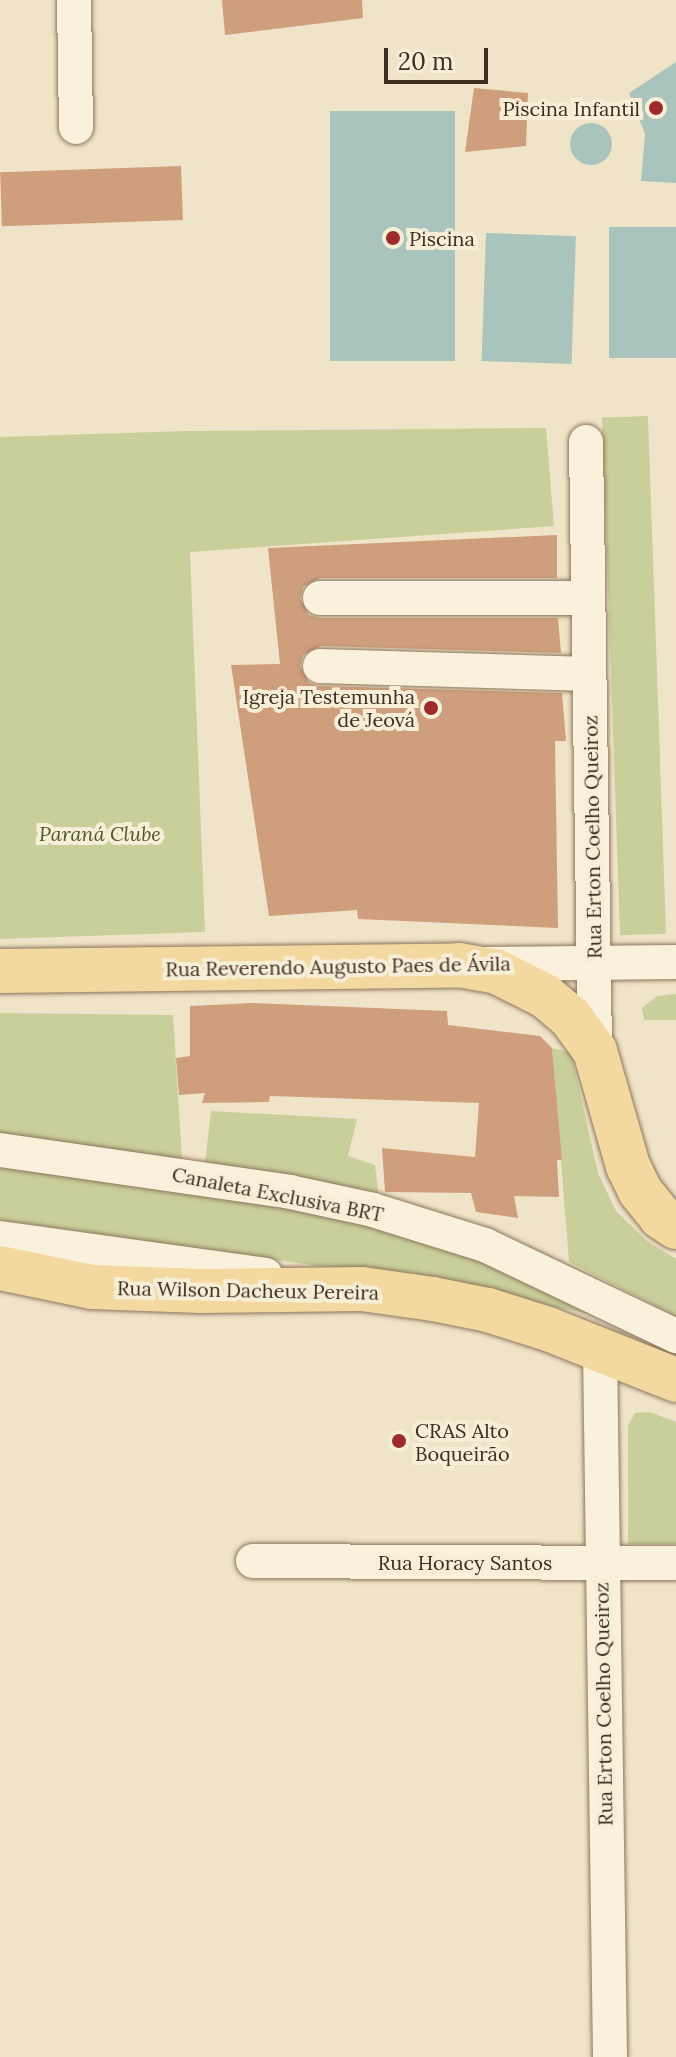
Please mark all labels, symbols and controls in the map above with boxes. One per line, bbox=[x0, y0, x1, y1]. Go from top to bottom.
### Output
scale bar bbox=[388, 32, 492, 82]
text: 20 m bbox=[398, 46, 454, 77]
place label: Piscina Infantil bbox=[503, 96, 640, 120]
marker: Piscina Infantil bbox=[647, 99, 665, 117]
place label: Piscina bbox=[409, 226, 475, 250]
marker: Piscina bbox=[384, 229, 402, 247]
place label: Igreja Testemunha de Jeová bbox=[243, 684, 415, 731]
marker: Igreja Testemunha de Jeová bbox=[422, 699, 440, 717]
street label: Rua Erton Coelho Queiroz bbox=[578, 715, 606, 959]
park label: Paraná Clube bbox=[39, 821, 161, 845]
street label: Rua Reverendo Augusto Paes de Ávila bbox=[165, 951, 511, 981]
street label: Canaleta Exclusiva BRT bbox=[170, 1162, 386, 1226]
street label: Rua Wilson Dacheux Pereira bbox=[117, 1276, 379, 1304]
place label: CRAS Alto Boqueirão bbox=[415, 1418, 510, 1465]
marker: CRAS Alto Boqueirão bbox=[390, 1432, 408, 1450]
street label: Rua Horacy Santos bbox=[378, 1550, 552, 1574]
street label: Rua Erton Coelho Queiroz bbox=[589, 1582, 617, 1826]

